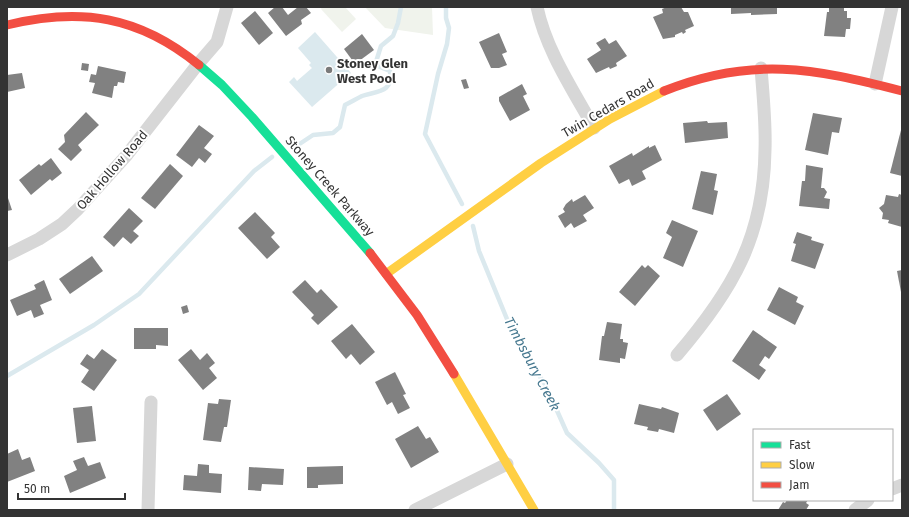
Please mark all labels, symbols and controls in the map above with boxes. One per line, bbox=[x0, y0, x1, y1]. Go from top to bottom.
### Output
place label: Stoney Glen West Pool bbox=[337, 56, 408, 86]
marker: Stoney Glen West Pool bbox=[324, 65, 334, 75]
street label: Twin Cedars Road bbox=[559, 76, 657, 140]
street label: Oak Hollow Road bbox=[73, 127, 151, 213]
street label: Stoney Creek Parkway bbox=[282, 133, 378, 240]
water label: Timbsbury Creek bbox=[500, 314, 564, 414]
legend bbox=[753, 429, 893, 501]
text: Fast bbox=[789, 438, 811, 452]
text: Slow bbox=[789, 458, 815, 472]
scale bar bbox=[18, 475, 125, 501]
text: Jam bbox=[789, 478, 809, 492]
text: 50 m bbox=[24, 482, 50, 496]

